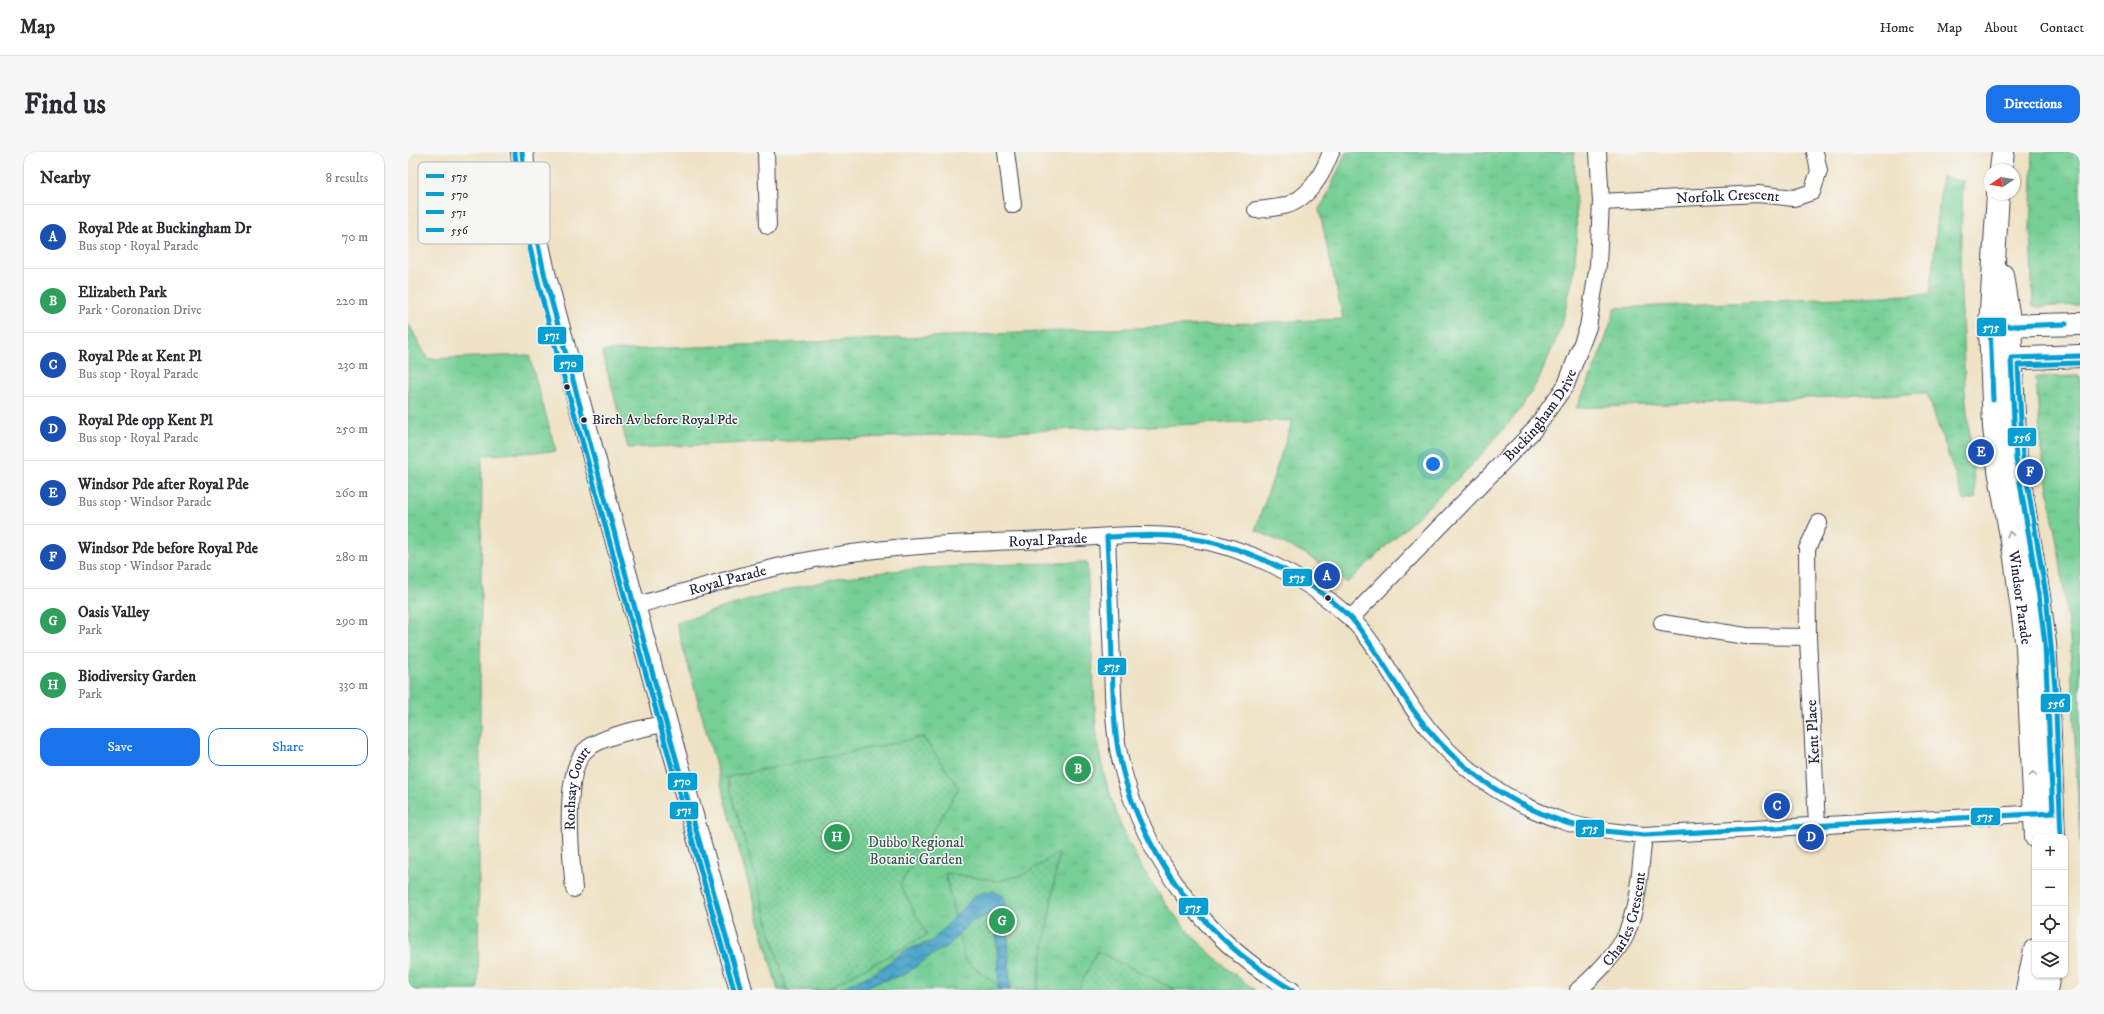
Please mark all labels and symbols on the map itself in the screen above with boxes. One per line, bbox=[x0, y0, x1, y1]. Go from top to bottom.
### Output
legend bbox=[418, 162, 550, 244]
north arrow bbox=[1984, 164, 2020, 200]
text: 575 bbox=[451, 170, 468, 184]
street label: Norfolk Crescent bbox=[1675, 184, 1781, 208]
text: 570 bbox=[451, 188, 468, 202]
text: 571 bbox=[451, 206, 466, 220]
text: 556 bbox=[451, 224, 469, 238]
line badge: 575 bbox=[1976, 317, 2007, 337]
text: 575 bbox=[1982, 321, 2000, 335]
line badge: 571 bbox=[537, 326, 567, 345]
text: 571 bbox=[543, 329, 560, 343]
line badge: 570 bbox=[553, 354, 584, 373]
text: 570 bbox=[558, 357, 577, 371]
street label: Buckingham Drive bbox=[1499, 366, 1581, 465]
unlabelled marker bbox=[562, 382, 572, 392]
place label: Birch Av before Royal Pde bbox=[592, 411, 738, 429]
marker: Birch Av before Royal Pde bbox=[579, 415, 589, 425]
line badge: 556 bbox=[2007, 427, 2037, 447]
text: 556 bbox=[2013, 431, 2032, 445]
pin: E bbox=[1968, 437, 1994, 467]
your location bbox=[1423, 454, 1443, 474]
pin: F bbox=[2017, 457, 2043, 487]
street label: Royal Parade bbox=[1008, 528, 1088, 551]
one-way arrow bbox=[2006, 531, 2015, 537]
street label: Windsor Parade bbox=[2004, 548, 2036, 646]
street label: Royal Parade bbox=[686, 561, 768, 600]
pin: A bbox=[1314, 561, 1340, 591]
line badge: 575 bbox=[1282, 568, 1313, 587]
text: 575 bbox=[1288, 571, 1306, 585]
unlabelled marker bbox=[1323, 593, 1333, 603]
line badge: 575 bbox=[1097, 657, 1127, 676]
text: 575 bbox=[1103, 660, 1121, 674]
line badge: 556 bbox=[2040, 693, 2071, 713]
text: 556 bbox=[2047, 697, 2066, 711]
street label: Kent Place bbox=[1802, 699, 1824, 765]
street label: Rothsay Court bbox=[560, 741, 594, 831]
pin: B bbox=[1065, 754, 1091, 784]
one-way arrow bbox=[2029, 771, 2037, 777]
line badge: 570 bbox=[667, 772, 698, 791]
text: 570 bbox=[672, 775, 691, 789]
pin: C bbox=[1764, 791, 1790, 821]
line badge: 571 bbox=[669, 801, 699, 820]
text: 571 bbox=[675, 804, 692, 818]
line badge: 575 bbox=[1970, 807, 2001, 826]
text: 575 bbox=[1976, 810, 1994, 824]
line badge: 575 bbox=[1575, 819, 1605, 838]
pin: H bbox=[824, 822, 850, 852]
text: 575 bbox=[1581, 822, 1599, 836]
pin: D bbox=[1798, 822, 1824, 852]
park label: Dubbo Regional Botanic Garden bbox=[868, 833, 965, 869]
street label: Charles Crescent bbox=[1598, 871, 1650, 970]
line badge: 575 bbox=[1178, 897, 1209, 916]
text: 575 bbox=[1184, 901, 1202, 915]
pin: G bbox=[989, 906, 1015, 936]

